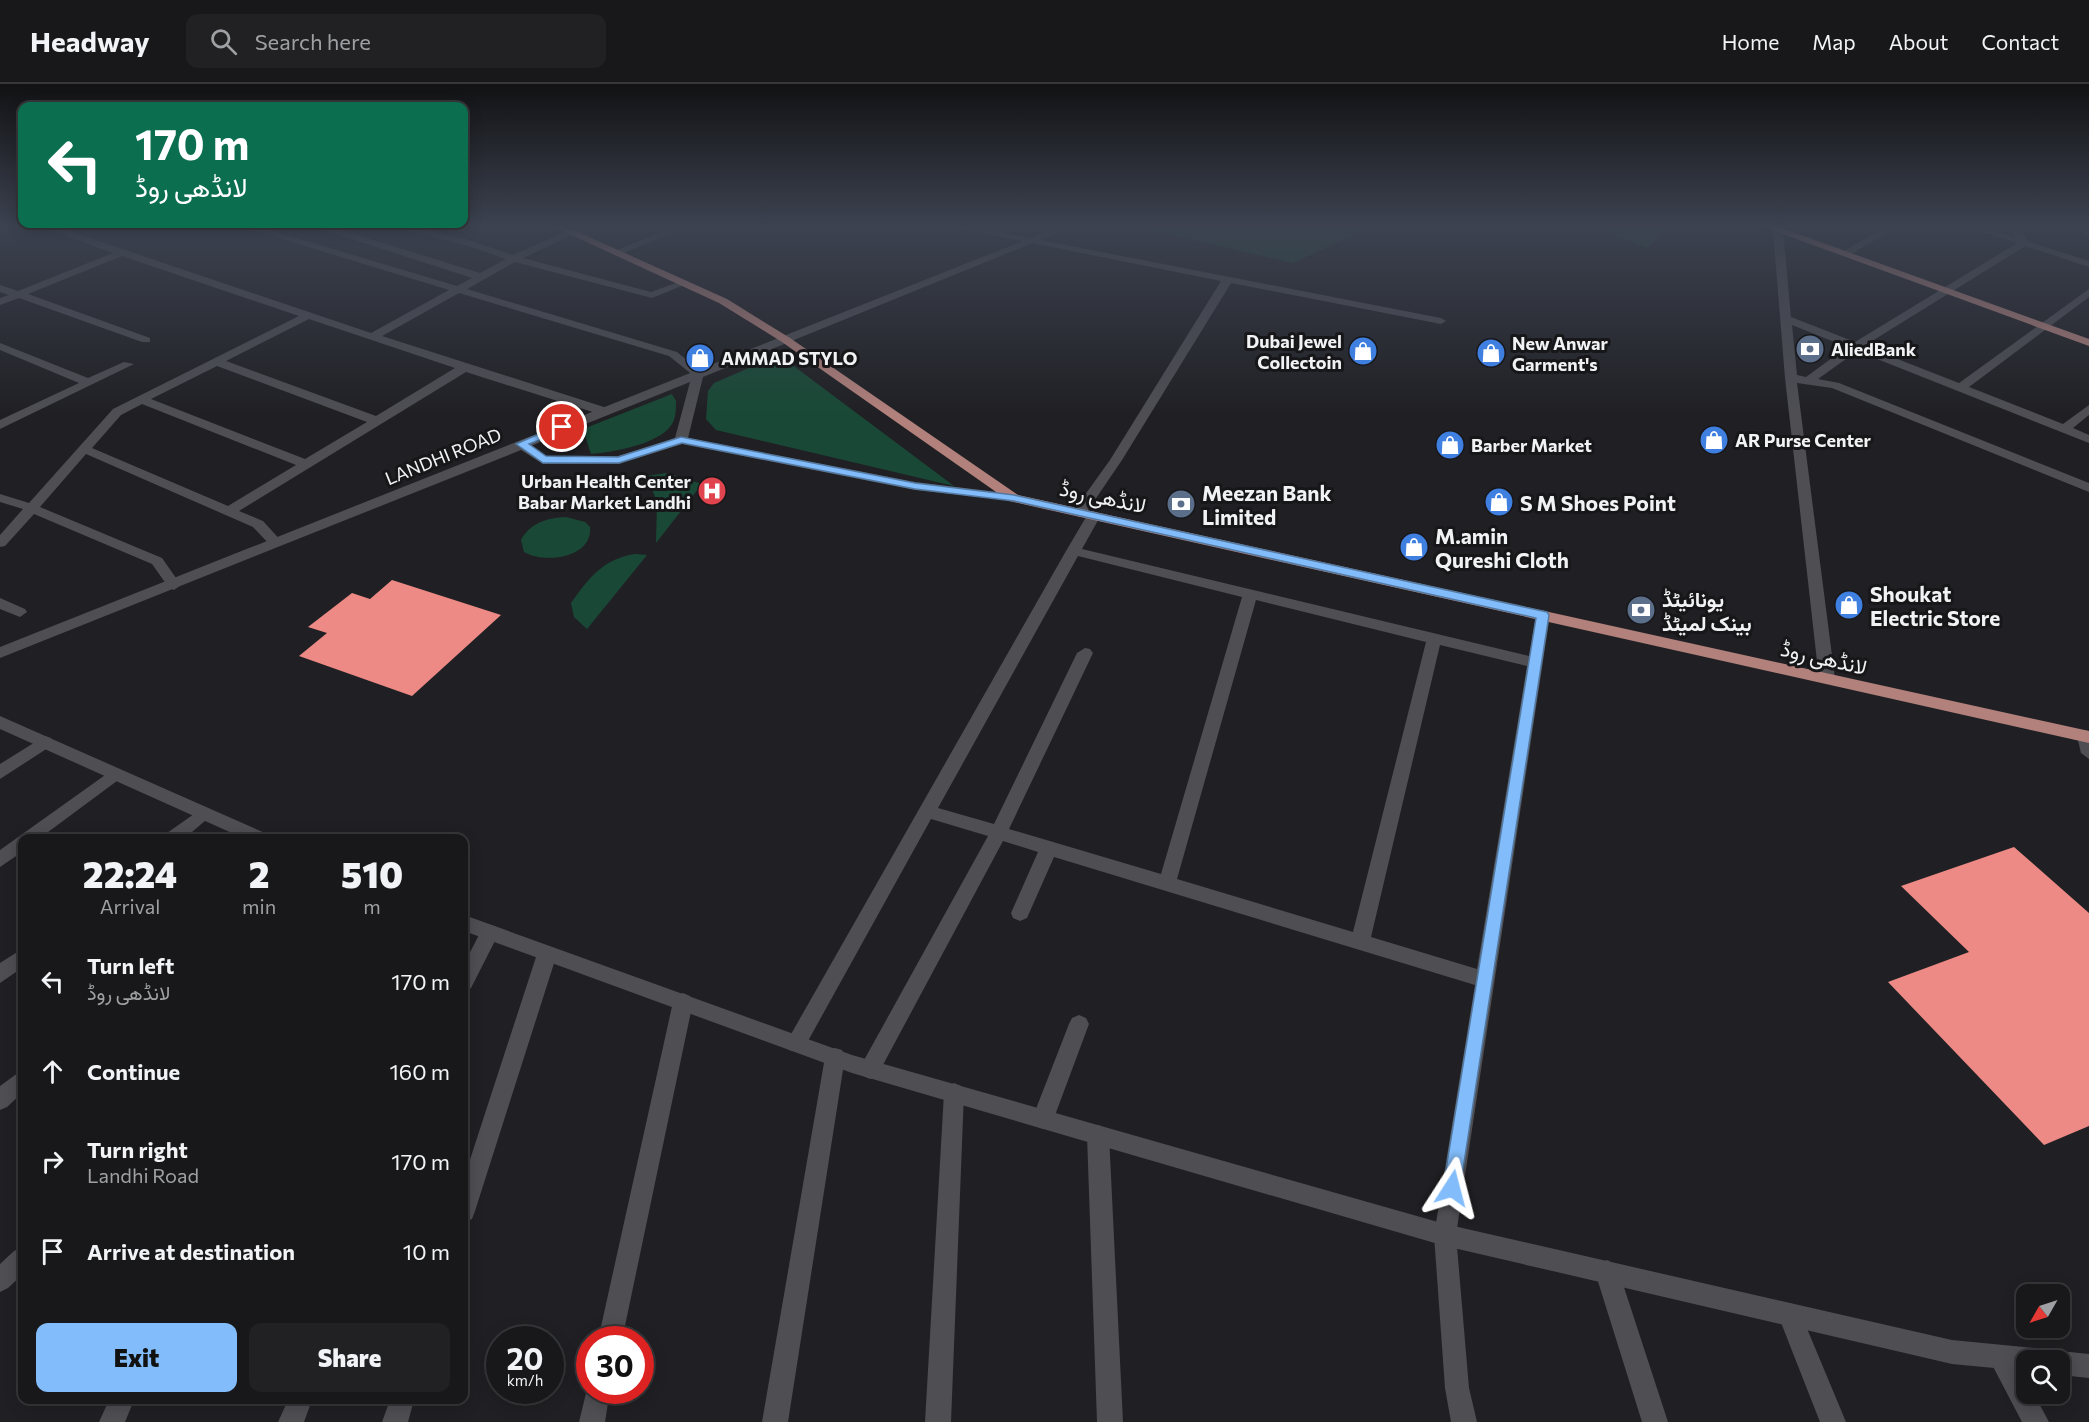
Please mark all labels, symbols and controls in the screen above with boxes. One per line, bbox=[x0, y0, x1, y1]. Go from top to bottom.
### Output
search box bbox=[186, 14, 606, 68]
text: Headway bbox=[30, 24, 150, 58]
icon: search bbox=[207, 25, 240, 58]
text: Search here bbox=[255, 28, 371, 55]
text: Home bbox=[1722, 29, 1779, 54]
text: Map bbox=[1812, 29, 1856, 54]
text: About bbox=[1889, 29, 1948, 54]
text: Contact bbox=[1981, 29, 2059, 54]
text: 170 m bbox=[135, 117, 249, 169]
icon: left bbox=[36, 126, 114, 204]
text: لانڈھی روڈ bbox=[135, 170, 248, 203]
place label: Dubai Jewel Collectoin bbox=[1246, 330, 1342, 373]
place label: New Anwar Garment's bbox=[1512, 332, 1608, 375]
bank icon: AliedBank bbox=[1794, 333, 1826, 365]
shop icon: Dubai Jewel Collectoin bbox=[1347, 335, 1379, 367]
shop icon: New Anwar Garment's bbox=[1475, 337, 1507, 369]
place label: AliedBank bbox=[1831, 338, 1917, 360]
shop icon: AMMAD STYLO bbox=[684, 342, 716, 374]
place label: AMMAD STYLO bbox=[721, 347, 857, 369]
pin bbox=[536, 401, 587, 452]
icon: arrive bbox=[545, 410, 578, 443]
street label: LANDHI ROAD bbox=[382, 423, 504, 489]
shop icon: AR Purse Center bbox=[1698, 424, 1730, 456]
shop icon: Barber Market bbox=[1434, 429, 1466, 461]
place label: AR Purse Center bbox=[1735, 429, 1871, 451]
place label: Barber Market bbox=[1471, 434, 1592, 456]
place label: Urban Health Center Babar Market Landhi bbox=[518, 470, 692, 513]
hospital icon: Urban Health Center Babar Market Landhi bbox=[696, 475, 728, 507]
street label: لانڈھی روڈ bbox=[1057, 475, 1148, 519]
place label: Meezan Bank Limited bbox=[1202, 480, 1331, 529]
shop icon: S M Shoes Point bbox=[1483, 486, 1515, 518]
bank icon: Meezan Bank Limited bbox=[1165, 488, 1197, 520]
place label: S M Shoes Point bbox=[1520, 490, 1676, 515]
place label: M.amin Qureshi Cloth bbox=[1435, 523, 1569, 572]
shop icon: M.amin Qureshi Cloth bbox=[1398, 531, 1430, 563]
place label: Shoukat Electric Store bbox=[1870, 581, 2000, 630]
place label: یونائیٹڈ بینک لمیٹڈ bbox=[1662, 586, 1752, 636]
shop icon: Shoukat Electric Store bbox=[1833, 589, 1865, 621]
bank icon: یونائیٹڈ بینک لمیٹڈ bbox=[1625, 594, 1657, 626]
street label: لانڈھی روڈ bbox=[1778, 635, 1869, 681]
text: 22:24 bbox=[83, 851, 177, 895]
text: 2 bbox=[249, 851, 270, 895]
text: 510 bbox=[341, 851, 403, 895]
text: Arrival bbox=[100, 894, 160, 918]
text: min bbox=[242, 894, 276, 918]
text: m bbox=[363, 894, 381, 918]
text: Turn left bbox=[87, 952, 174, 979]
icon: left bbox=[36, 965, 69, 998]
text: 170 m bbox=[391, 968, 450, 995]
text: لانڈھی روڈ bbox=[87, 980, 170, 1004]
icon: ahead bbox=[36, 1055, 69, 1088]
text: Continue bbox=[87, 1058, 180, 1085]
text: 160 m bbox=[389, 1058, 450, 1085]
text: Turn right bbox=[87, 1136, 188, 1163]
icon: right bbox=[36, 1145, 69, 1178]
text: 170 m bbox=[391, 1148, 450, 1175]
position arrow bbox=[1420, 1156, 1484, 1220]
text: Landhi Road bbox=[87, 1163, 199, 1187]
icon: arrive bbox=[36, 1235, 69, 1268]
text: Arrive at destination bbox=[87, 1238, 295, 1265]
text: 10 m bbox=[403, 1238, 450, 1265]
north arrow bbox=[2016, 1284, 2070, 1338]
map controls bbox=[2016, 1284, 2070, 1404]
button: Exit bbox=[36, 1323, 237, 1392]
button: Share bbox=[249, 1323, 450, 1392]
speed limit sign: 30 bbox=[576, 1326, 654, 1404]
text: 20 bbox=[507, 1339, 543, 1376]
button: search bbox=[2016, 1350, 2070, 1404]
text: km/h bbox=[507, 1371, 543, 1389]

